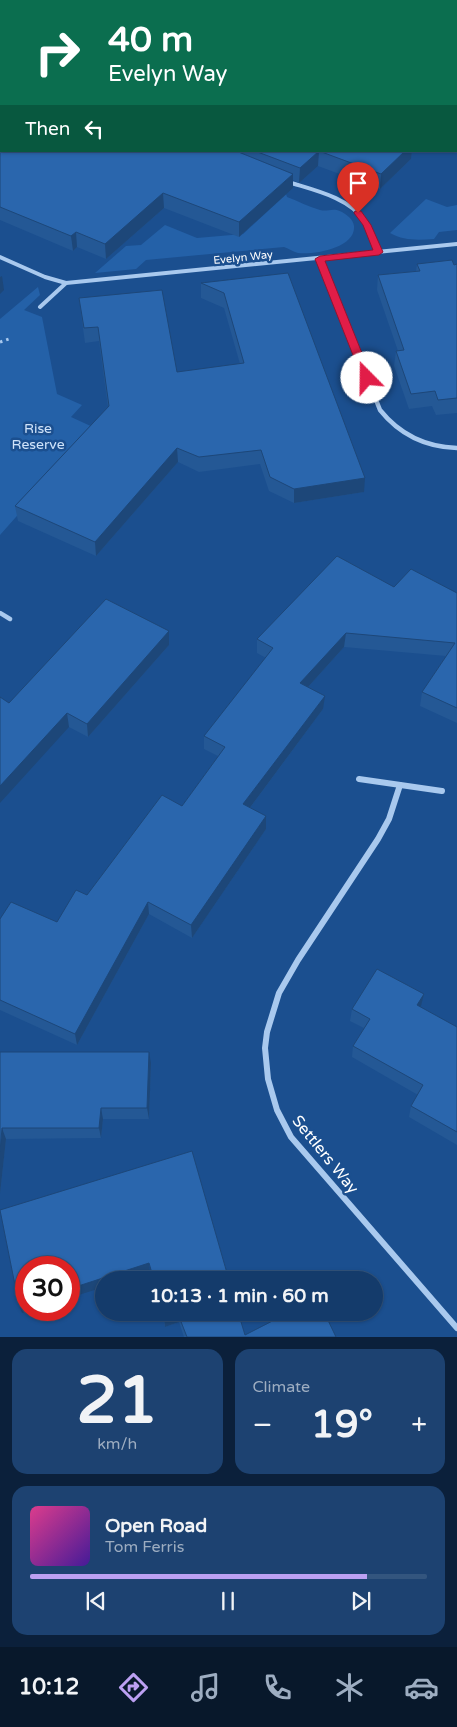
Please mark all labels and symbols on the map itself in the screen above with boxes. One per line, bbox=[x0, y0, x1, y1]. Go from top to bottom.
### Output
pin bbox=[337, 162, 379, 213]
street label: Evelyn Way bbox=[213, 248, 274, 267]
position arrow bbox=[340, 351, 392, 403]
park label: Rise Reserve bbox=[11, 420, 65, 453]
street label: Settlers Way bbox=[288, 1111, 363, 1198]
speed limit sign: 30 bbox=[15, 1256, 80, 1321]

